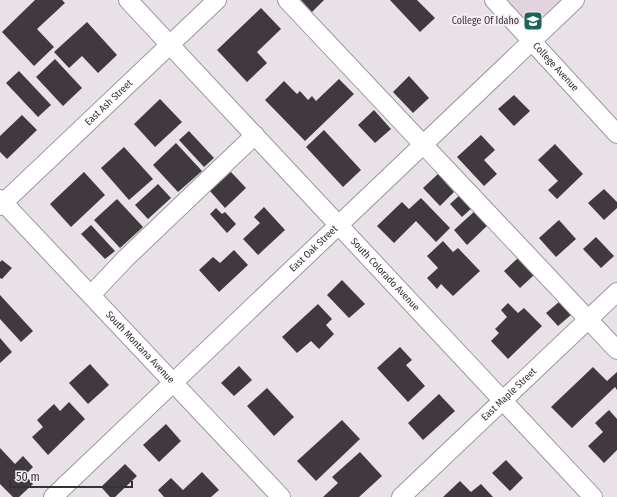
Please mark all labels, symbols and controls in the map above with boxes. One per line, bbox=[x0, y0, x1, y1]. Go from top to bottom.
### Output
school or university icon: College Of Idaho bbox=[522, 10, 544, 32]
place label: College Of Idaho bbox=[452, 15, 519, 27]
street label: College Avenue bbox=[530, 40, 581, 94]
street label: East Ash Street bbox=[82, 77, 136, 128]
street label: East Oak Street bbox=[287, 223, 341, 275]
street label: South Colorado Avenue bbox=[348, 236, 422, 314]
street label: South Montana Avenue bbox=[103, 309, 177, 386]
street label: East Maple Street bbox=[479, 365, 540, 423]
scale bar bbox=[10, 463, 132, 489]
text: 50 m bbox=[16, 470, 40, 484]

